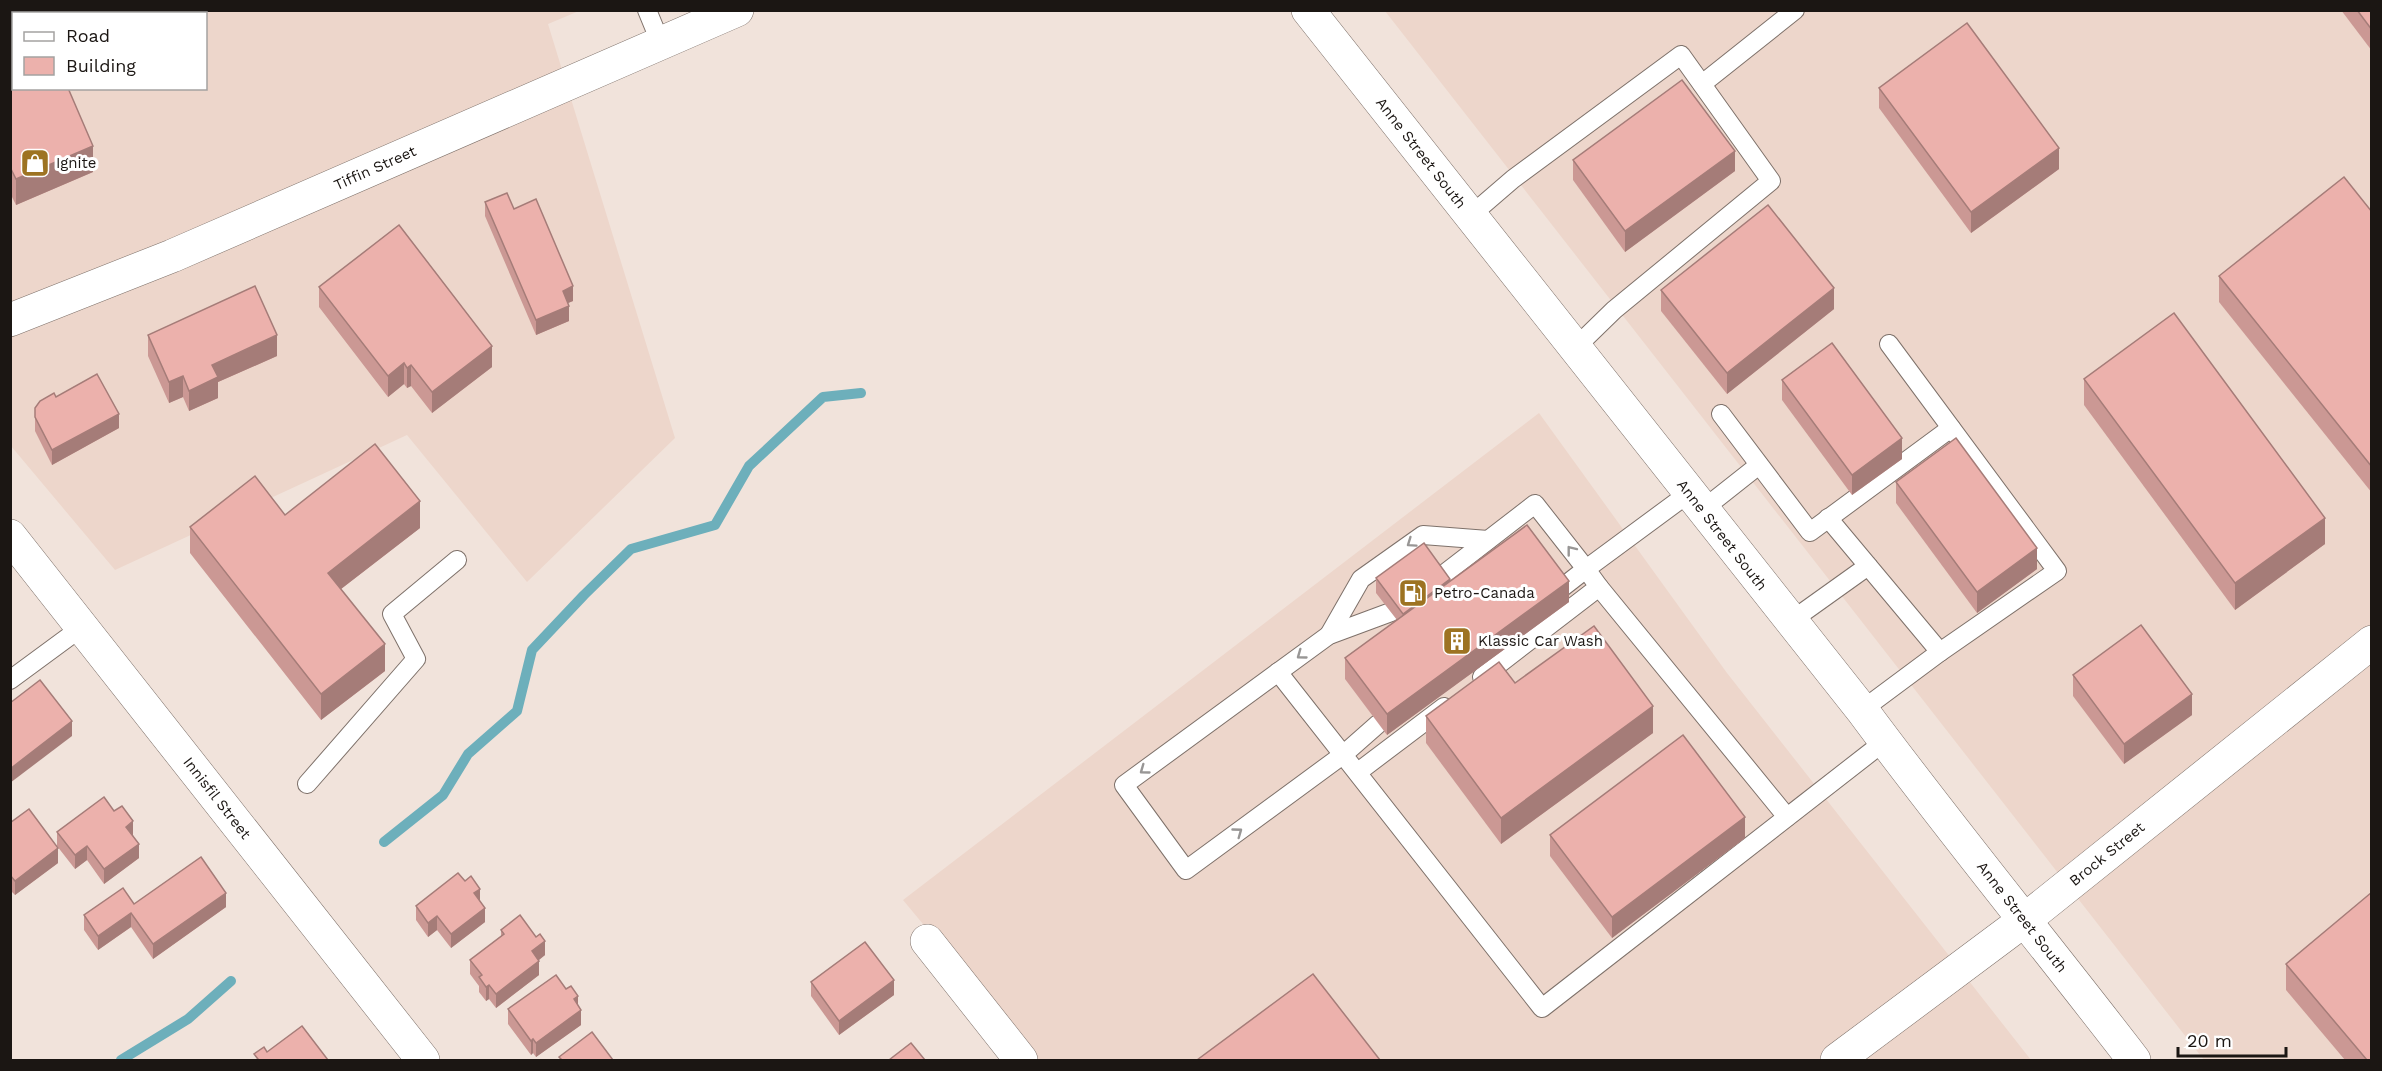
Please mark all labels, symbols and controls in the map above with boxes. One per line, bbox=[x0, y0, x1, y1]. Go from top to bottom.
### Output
legend bbox=[12, 12, 207, 90]
text: Road bbox=[66, 25, 110, 46]
text: Building bbox=[66, 55, 136, 76]
street label: Anne Street South bbox=[1372, 94, 1470, 212]
street label: Tiffin Street bbox=[331, 142, 420, 194]
shop icon: Ignite bbox=[19, 147, 51, 179]
place label: Ignite bbox=[56, 154, 96, 172]
street label: Anne Street South bbox=[1673, 476, 1771, 594]
one-way arrow bbox=[1407, 536, 1418, 547]
one-way arrow bbox=[1567, 546, 1578, 557]
fuel station icon: Petro-Canada bbox=[1397, 577, 1429, 609]
place label: Petro-Canada bbox=[1434, 584, 1535, 602]
building icon: Klassic Car Wash bbox=[1441, 625, 1473, 657]
place label: Klassic Car Wash bbox=[1478, 632, 1603, 650]
one-way arrow bbox=[1296, 648, 1307, 659]
street label: Innisfil Street bbox=[179, 753, 255, 843]
one-way arrow bbox=[1139, 763, 1150, 774]
street label: Brock Street bbox=[2066, 818, 2149, 890]
one-way arrow bbox=[1232, 828, 1243, 839]
street label: Anne Street South bbox=[1973, 858, 2071, 976]
scale bar bbox=[2178, 1020, 2286, 1058]
text: 20 m bbox=[2187, 1030, 2232, 1051]

